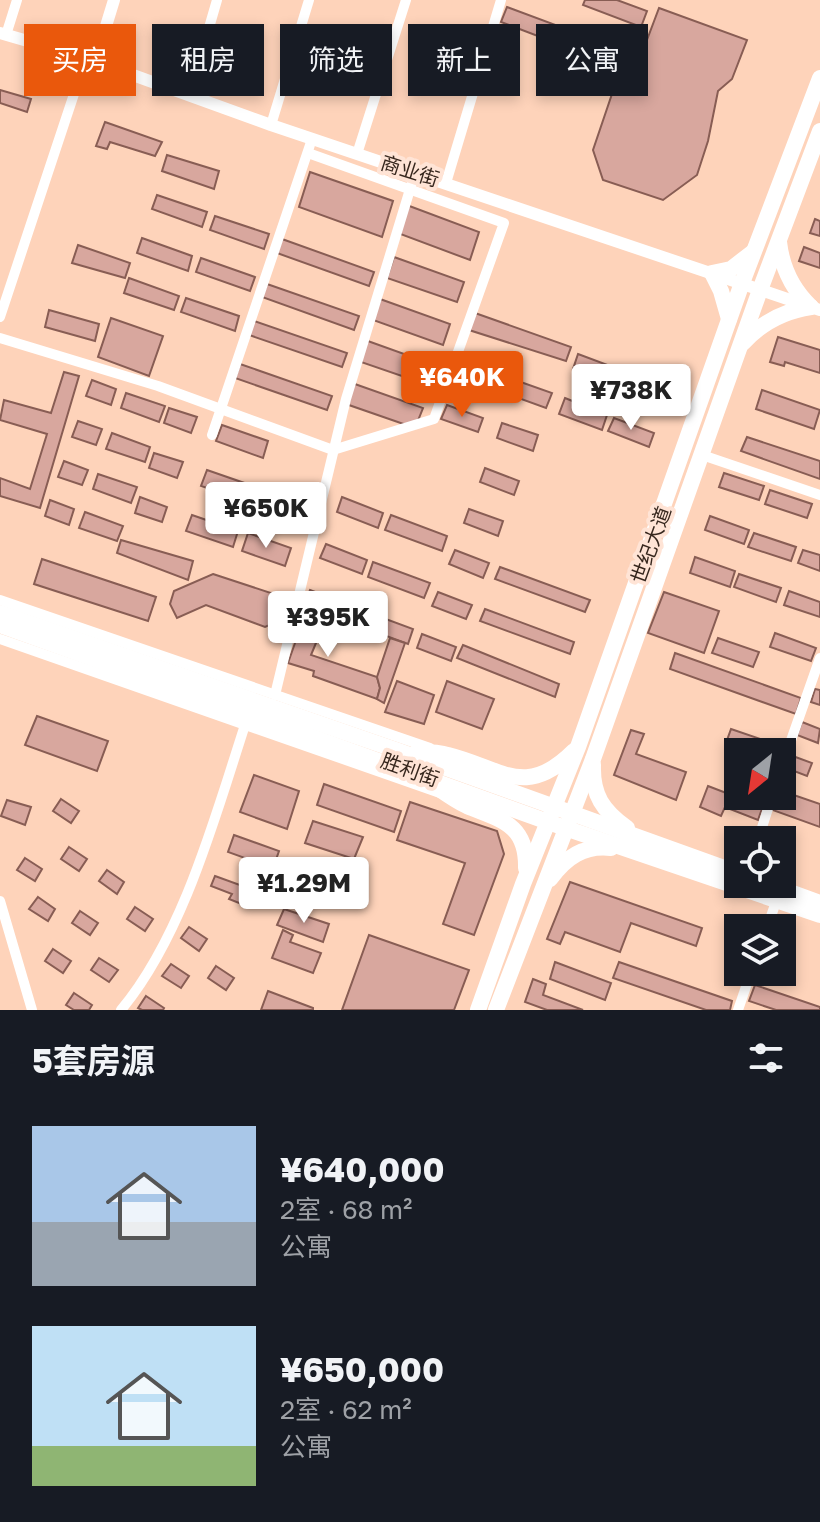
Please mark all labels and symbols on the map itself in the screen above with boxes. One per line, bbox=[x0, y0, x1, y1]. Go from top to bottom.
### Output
street label: 商业街 bbox=[378, 149, 443, 191]
pin: ¥640K bbox=[406, 351, 518, 419]
pin: ¥738K bbox=[575, 364, 687, 432]
pin: ¥650K bbox=[210, 482, 322, 550]
street label: 世纪大道 bbox=[625, 503, 675, 586]
pin: ¥395K bbox=[272, 591, 384, 659]
north arrow bbox=[724, 738, 796, 810]
street label: 胜利街 bbox=[378, 748, 443, 791]
pin: ¥1.29M bbox=[239, 857, 369, 925]

